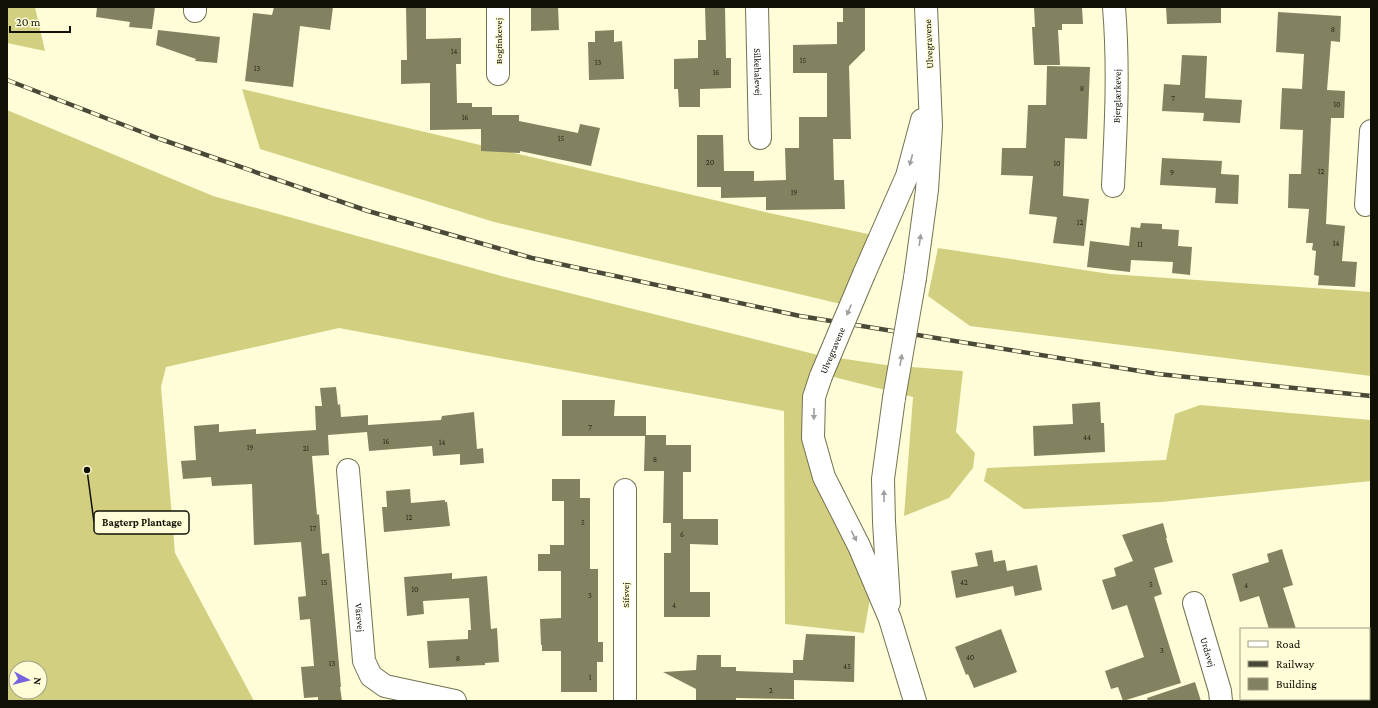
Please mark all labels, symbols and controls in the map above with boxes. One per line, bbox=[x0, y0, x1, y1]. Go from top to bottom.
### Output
scale bar bbox=[10, 8, 70, 34]
text: 20 m bbox=[16, 15, 41, 29]
street label: Bogfinkevej bbox=[493, 18, 505, 64]
street label: Ulvegravene bbox=[922, 18, 935, 69]
house number: 8 bbox=[1331, 25, 1335, 34]
house number: 14 bbox=[451, 47, 457, 56]
street label: Silkehalevej bbox=[752, 48, 764, 96]
house number: 15 bbox=[800, 56, 806, 65]
house number: 13 bbox=[595, 58, 601, 67]
house number: 13 bbox=[254, 64, 260, 73]
house number: 16 bbox=[713, 68, 719, 77]
street label: Bjerglærkevej bbox=[1111, 69, 1124, 123]
house number: 8 bbox=[1080, 84, 1084, 93]
house number: 7 bbox=[1171, 94, 1175, 103]
house number: 10 bbox=[1333, 100, 1341, 109]
house number: 16 bbox=[462, 113, 468, 122]
house number: 15 bbox=[558, 134, 564, 143]
one-way arrow bbox=[908, 154, 914, 166]
house number: 20 bbox=[706, 158, 715, 167]
house number: 10 bbox=[1053, 159, 1061, 168]
house number: 12 bbox=[1318, 167, 1324, 176]
house number: 9 bbox=[1170, 168, 1174, 177]
house number: 19 bbox=[791, 188, 797, 197]
house number: 12 bbox=[1077, 218, 1083, 227]
one-way arrow bbox=[917, 234, 923, 246]
house number: 14 bbox=[1333, 239, 1339, 248]
house number: 11 bbox=[1137, 240, 1143, 249]
one-way arrow bbox=[845, 305, 851, 317]
street label: Ulvegravene bbox=[818, 325, 847, 375]
one-way arrow bbox=[898, 354, 904, 366]
one-way arrow bbox=[811, 408, 817, 421]
house number: 7 bbox=[588, 423, 592, 432]
house number: 44 bbox=[1083, 433, 1091, 442]
house number: 16 bbox=[383, 437, 389, 446]
house number: 14 bbox=[439, 438, 445, 447]
house number: 19 bbox=[247, 443, 253, 452]
house number: 21 bbox=[303, 444, 310, 453]
house number: 8 bbox=[653, 455, 657, 464]
one-way arrow bbox=[880, 490, 887, 502]
callout: Bagterp Plantage bbox=[94, 511, 189, 534]
house number: 12 bbox=[406, 513, 412, 522]
text: Bagterp Plantage bbox=[102, 516, 182, 528]
house number: 5 bbox=[581, 518, 585, 527]
house number: 17 bbox=[310, 524, 316, 533]
house number: 6 bbox=[680, 530, 684, 539]
one-way arrow bbox=[850, 530, 857, 541]
house number: 15 bbox=[321, 578, 327, 587]
house number: 42 bbox=[960, 578, 968, 587]
house number: 5 bbox=[1149, 580, 1153, 589]
house number: 4 bbox=[1244, 581, 1248, 590]
street label: Sifsvej bbox=[620, 582, 632, 608]
house number: 10 bbox=[411, 585, 419, 594]
house number: 3 bbox=[588, 591, 592, 600]
house number: 4 bbox=[672, 601, 676, 610]
street label: Vårsvej bbox=[353, 603, 367, 632]
legend bbox=[1240, 628, 1370, 700]
street label: Urdsvej bbox=[1198, 636, 1218, 668]
text: Road bbox=[1276, 637, 1301, 651]
house number: 3 bbox=[1160, 646, 1164, 655]
house number: 40 bbox=[966, 653, 975, 662]
house number: 8 bbox=[456, 654, 460, 663]
text: Railway bbox=[1276, 657, 1315, 671]
house number: 13 bbox=[329, 659, 335, 668]
north arrow bbox=[8, 660, 48, 700]
house number: 45 bbox=[843, 662, 851, 671]
house number: 1 bbox=[589, 673, 592, 682]
text: N bbox=[31, 677, 44, 686]
text: Building bbox=[1276, 677, 1317, 691]
house number: 2 bbox=[769, 686, 773, 695]

